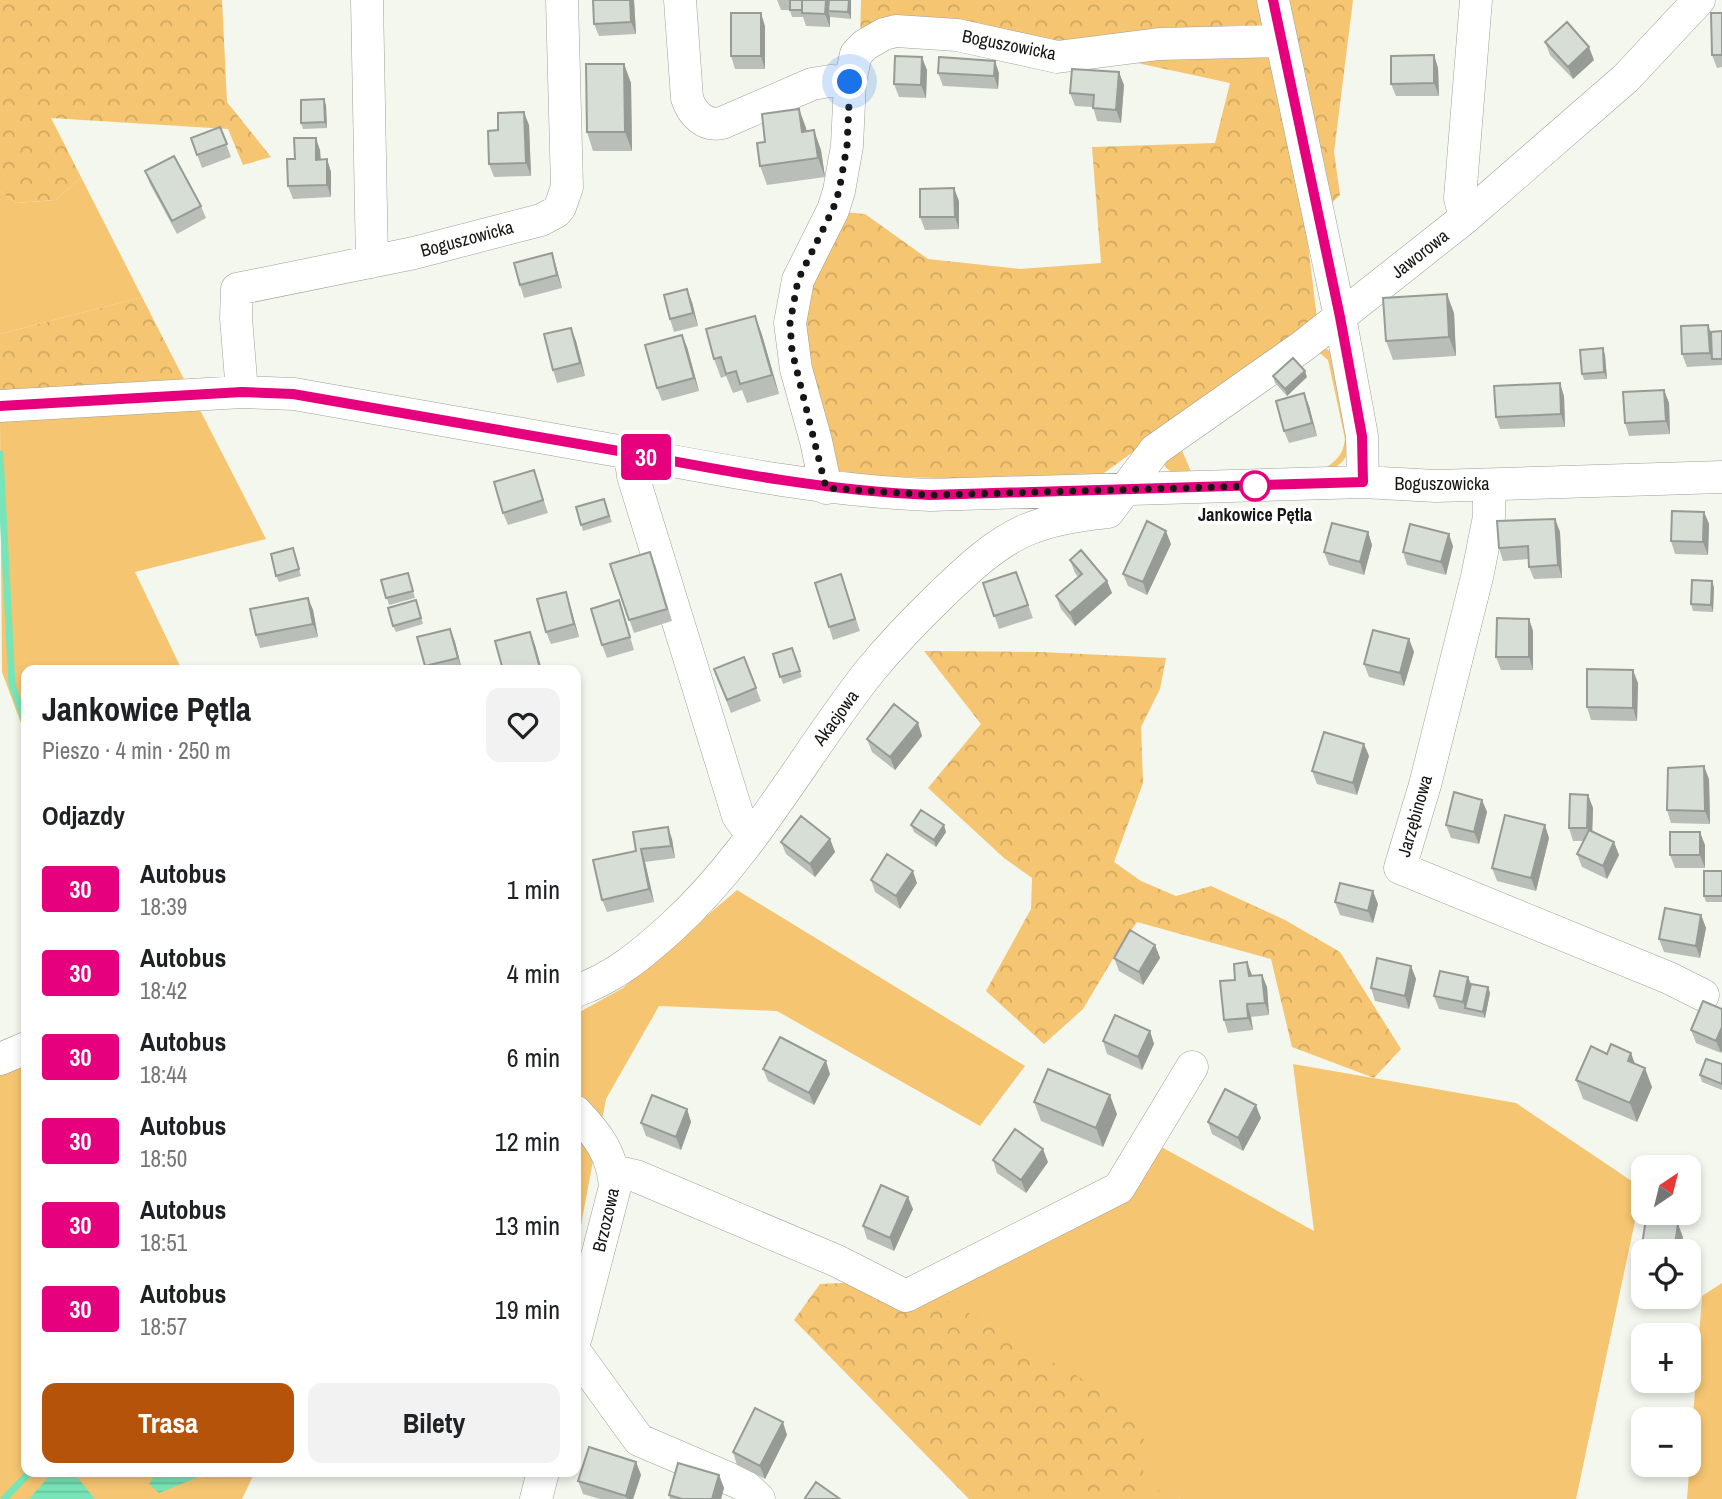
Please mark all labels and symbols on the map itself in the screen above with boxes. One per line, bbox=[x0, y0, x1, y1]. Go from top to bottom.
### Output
street label: Boguszowicka bbox=[960, 23, 1058, 66]
your location bbox=[832, 64, 867, 99]
street label: Boguszowicka bbox=[418, 214, 516, 263]
street label: Jaworowa bbox=[1386, 223, 1454, 284]
line badge: 30 bbox=[614, 434, 678, 480]
marker: Jankowice Pętla bbox=[1240, 471, 1270, 501]
street label: Boguszowicka bbox=[1394, 471, 1490, 496]
place label: Jankowice Pętla bbox=[1198, 502, 1313, 527]
street label: Akacjowa bbox=[806, 685, 864, 751]
street label: Jarzębinowa bbox=[1391, 772, 1438, 860]
north arrow bbox=[1631, 1155, 1701, 1225]
street label: Brzozowa bbox=[586, 1185, 625, 1254]

